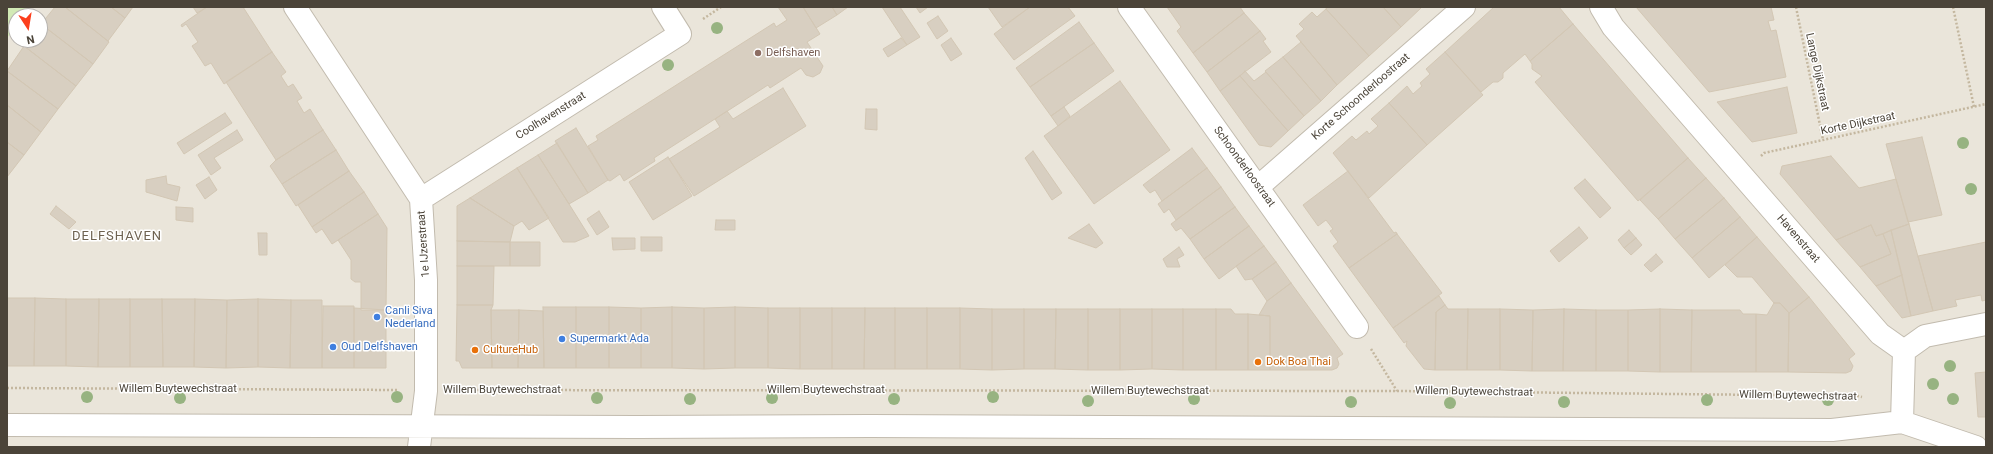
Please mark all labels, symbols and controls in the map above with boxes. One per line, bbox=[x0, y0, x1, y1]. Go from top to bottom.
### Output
north arrow bbox=[8, 8, 48, 48]
text: N bbox=[25, 32, 36, 46]
street label: Lange Dijkstraat bbox=[1802, 32, 1832, 112]
place label: Delfshaven bbox=[766, 46, 820, 60]
marker: Delfshaven bbox=[753, 48, 763, 58]
street label: Korte Schoonderloostraat bbox=[1309, 51, 1413, 143]
street label: Coolhavenstraat bbox=[514, 89, 588, 143]
street label: Korte Dijkstraat bbox=[1820, 110, 1896, 138]
street label: Schoonderloostraat bbox=[1210, 124, 1278, 210]
street label: 1e IJzerstraat bbox=[415, 210, 433, 278]
street label: Havenstraat bbox=[1774, 212, 1822, 266]
district label: DELFSHAVEN bbox=[72, 229, 162, 245]
place label: Canli Siva Nederland bbox=[385, 304, 435, 330]
marker: Canli Siva Nederland bbox=[372, 312, 382, 322]
place label: Supermarkt Ada bbox=[570, 332, 649, 346]
marker: Supermarkt Ada bbox=[557, 334, 567, 344]
place label: Oud Delfshaven bbox=[341, 340, 418, 354]
marker: Oud Delfshaven bbox=[328, 342, 338, 352]
place label: CultureHub bbox=[483, 343, 538, 357]
marker: CultureHub bbox=[470, 345, 480, 355]
place label: Dok Boa Thai bbox=[1266, 355, 1331, 369]
marker: Dok Boa Thai bbox=[1253, 357, 1263, 367]
street label: Willem Buytewechstraat bbox=[119, 382, 237, 396]
street label: Willem Buytewechstraat bbox=[443, 383, 561, 397]
street label: Willem Buytewechstraat bbox=[767, 383, 885, 397]
street label: Willem Buytewechstraat bbox=[1091, 384, 1209, 398]
street label: Willem Buytewechstraat bbox=[1415, 384, 1533, 400]
street label: Willem Buytewechstraat bbox=[1739, 388, 1857, 404]

